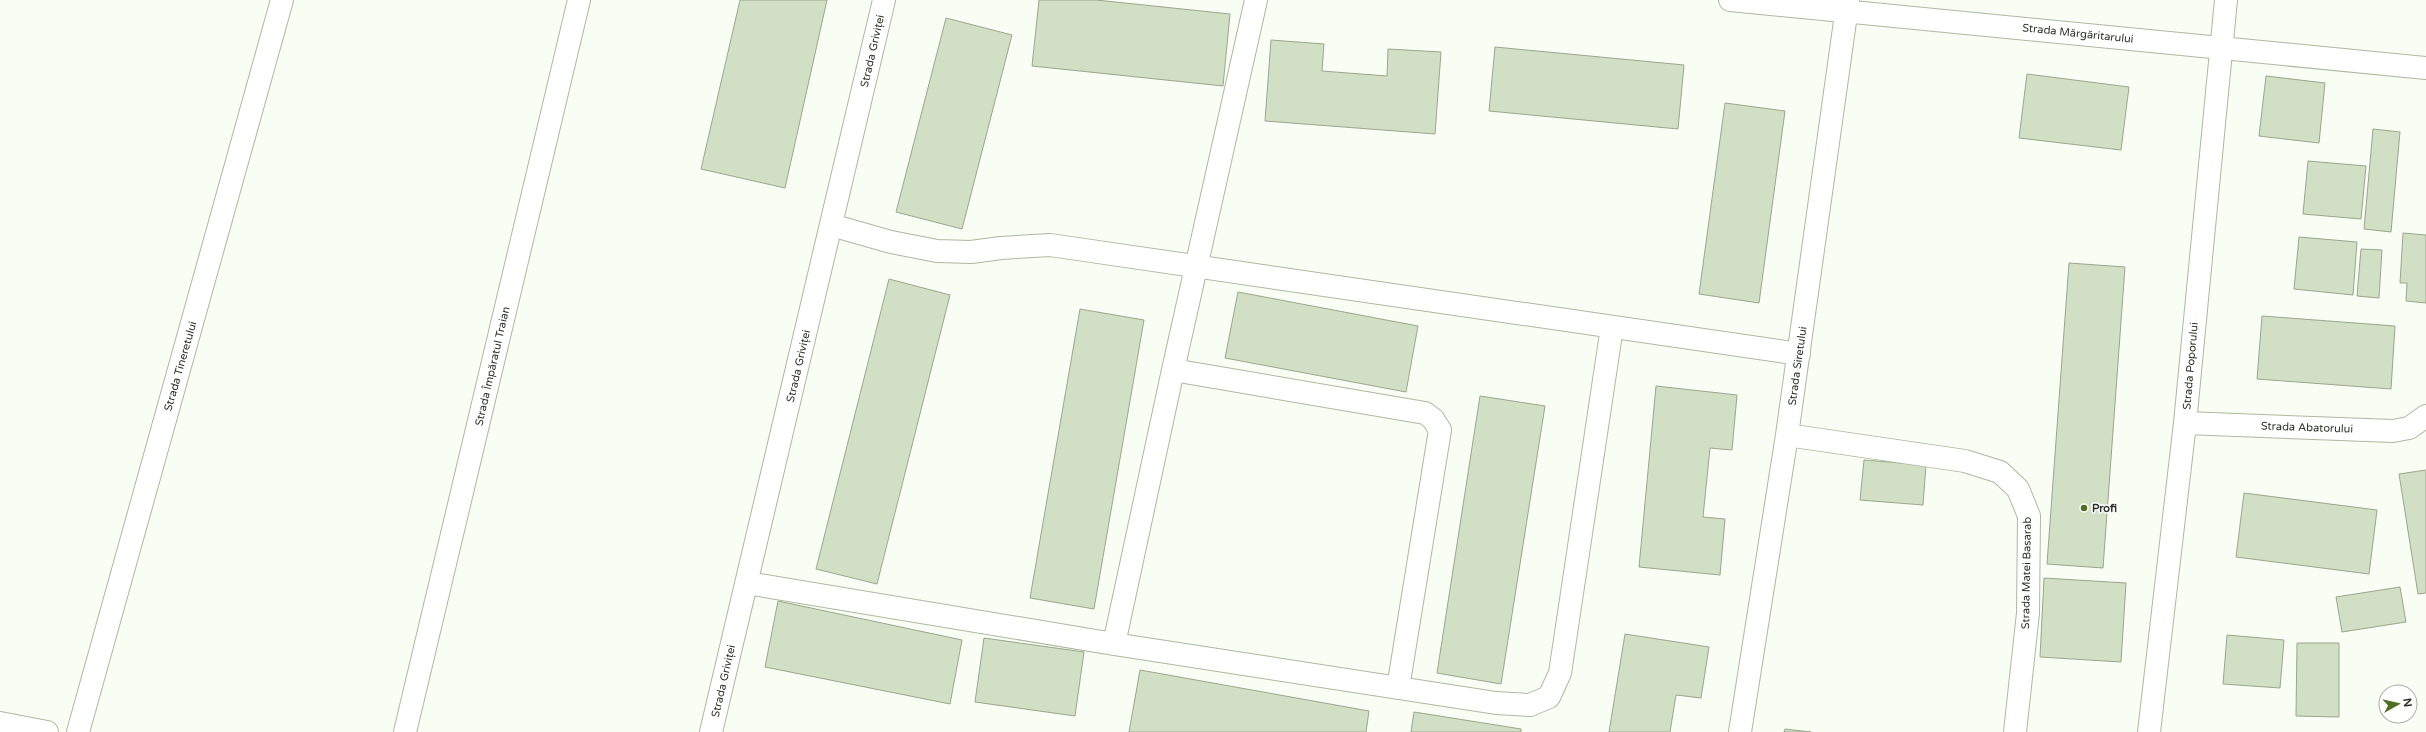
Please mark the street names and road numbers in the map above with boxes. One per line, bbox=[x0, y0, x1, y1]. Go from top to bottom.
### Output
street label: Strada Griviței bbox=[858, 14, 887, 89]
street label: Strada Mărgăritarului bbox=[2022, 21, 2134, 46]
street label: Strada Împăratul Traian bbox=[472, 305, 513, 427]
street label: Strada Tineretului bbox=[161, 320, 200, 412]
street label: Strada Poporului bbox=[2180, 322, 2201, 410]
street label: Strada Siretului bbox=[1785, 326, 1809, 407]
street label: Strada Griviței bbox=[784, 329, 813, 404]
street label: Strada Abatorului bbox=[2261, 419, 2353, 436]
street label: Strada Matei Basarab bbox=[2019, 517, 2034, 629]
street label: Strada Griviței bbox=[709, 644, 738, 719]

